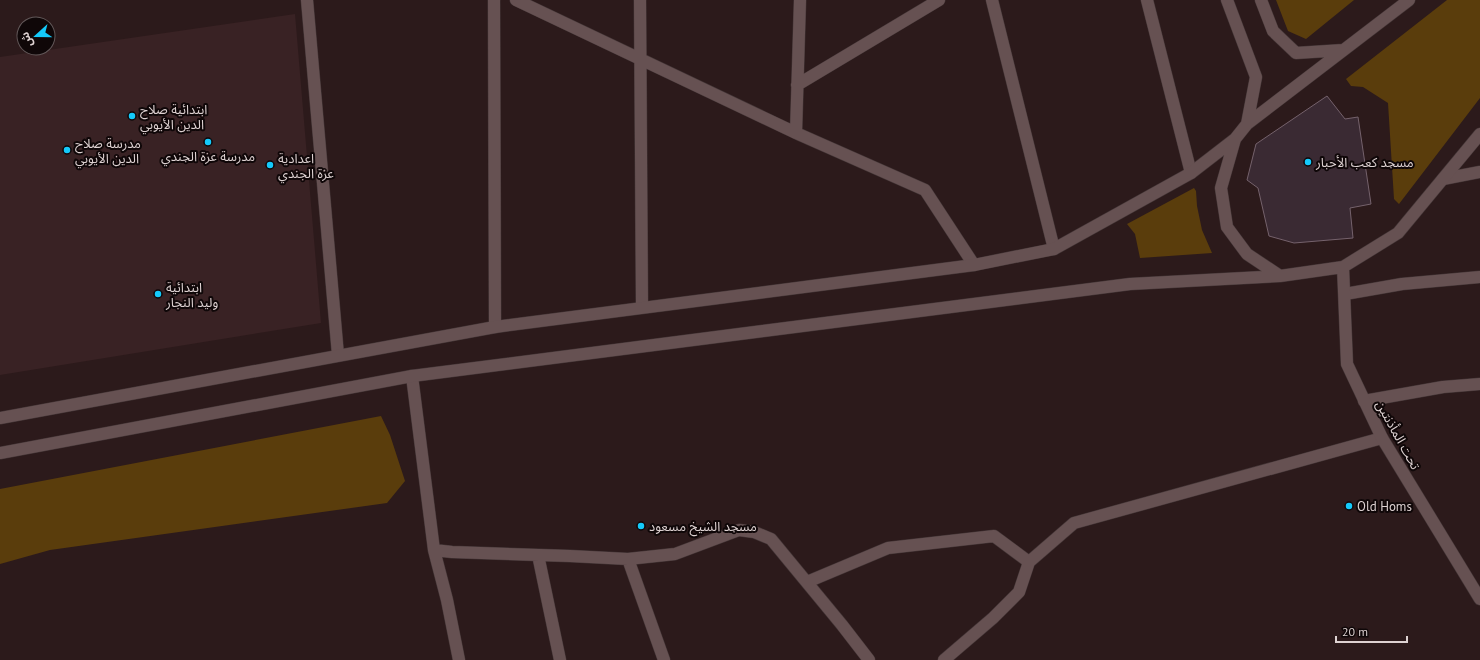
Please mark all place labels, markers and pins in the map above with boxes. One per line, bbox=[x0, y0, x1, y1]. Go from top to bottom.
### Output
place label: ابتدائية صلاح الدين الأيوبي bbox=[140, 101, 207, 135]
marker: ابتدائية صلاح الدين الأيوبي bbox=[127, 111, 137, 121]
place label: مدرسة صلاح الدين الأيوبي bbox=[75, 135, 141, 169]
marker: مدرسة عزة الجندي bbox=[203, 137, 213, 147]
marker: مدرسة صلاح الدين الأيوبي bbox=[62, 145, 72, 155]
place label: مدرسة عزة الجندي bbox=[161, 148, 255, 167]
place label: اعدادية عزة الجندي bbox=[278, 150, 334, 184]
place label: مسجد كعب الأحبار bbox=[1315, 154, 1414, 171]
marker: مسجد كعب الأحبار bbox=[1303, 157, 1313, 167]
marker: اعدادية عزة الجندي bbox=[265, 160, 275, 170]
place label: ابتدائية وليد النجار bbox=[165, 279, 218, 311]
marker: ابتدائية وليد النجار bbox=[153, 289, 163, 299]
place label: Old Homs bbox=[1357, 498, 1412, 515]
marker: Old Homs bbox=[1344, 501, 1354, 511]
place label: مسجد الشيخ مسعود bbox=[649, 518, 757, 537]
marker: مسجد الشيخ مسعود bbox=[636, 521, 646, 531]

